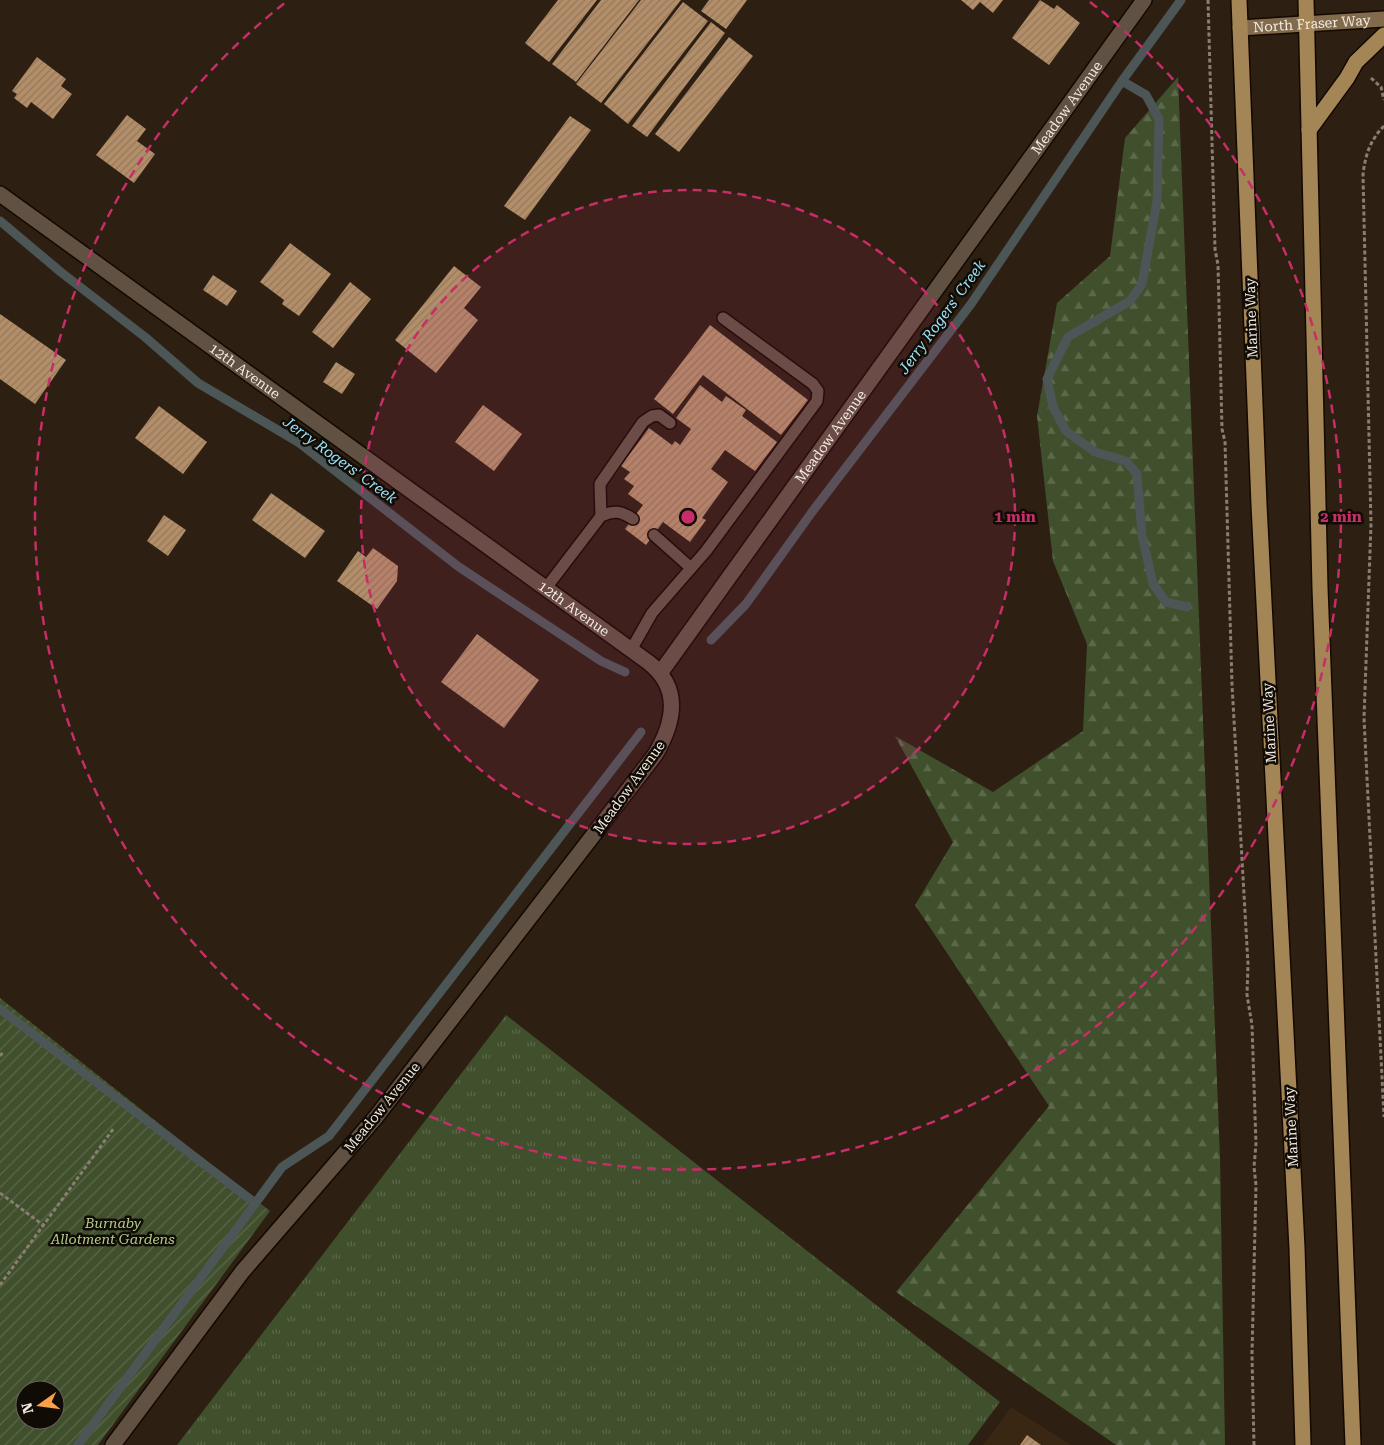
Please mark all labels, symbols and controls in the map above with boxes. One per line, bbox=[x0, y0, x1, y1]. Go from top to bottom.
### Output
street label: North Fraser Way bbox=[1253, 12, 1372, 35]
street label: Meadow Avenue bbox=[1028, 58, 1106, 157]
water label: Jerry Rogers' Creek bbox=[894, 256, 990, 378]
street label: Marine Way bbox=[1242, 277, 1260, 358]
street label: 12th Avenue bbox=[206, 340, 284, 402]
street label: Meadow Avenue bbox=[791, 387, 869, 486]
water label: Jerry Rogers' Creek bbox=[279, 412, 401, 508]
centre of rings bbox=[679, 508, 697, 526]
text: 1 min bbox=[994, 508, 1036, 526]
text: 2 min bbox=[1320, 508, 1362, 526]
street label: 12th Avenue bbox=[535, 578, 613, 640]
street label: Marine Way bbox=[1259, 682, 1279, 764]
street label: Meadow Avenue bbox=[590, 737, 668, 837]
street label: Meadow Avenue bbox=[341, 1059, 423, 1155]
street label: Marine Way bbox=[1281, 1086, 1301, 1168]
park label: Burnaby Allotment Gardens bbox=[50, 1215, 175, 1247]
north arrow bbox=[15, 1380, 65, 1430]
text: N bbox=[18, 1401, 36, 1415]

